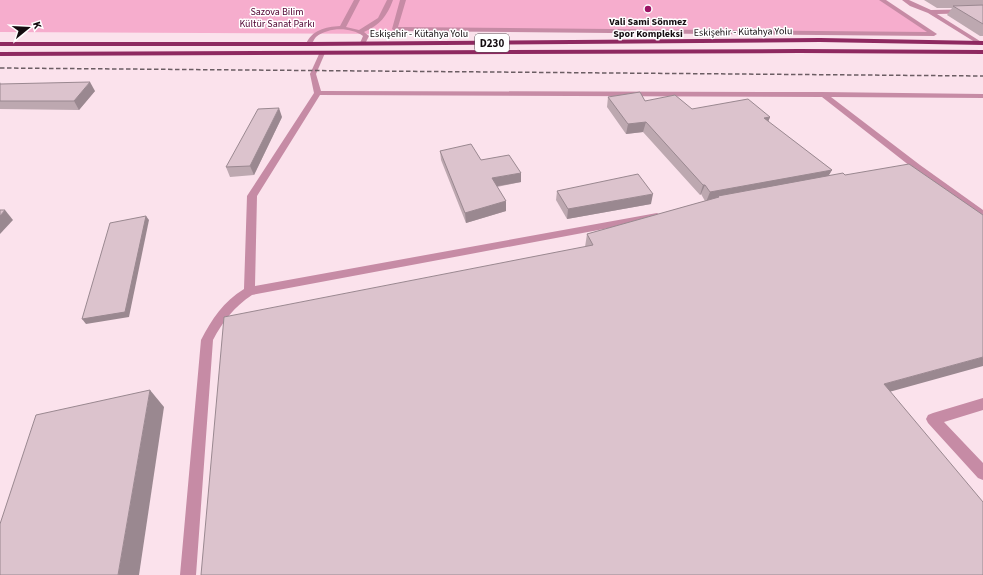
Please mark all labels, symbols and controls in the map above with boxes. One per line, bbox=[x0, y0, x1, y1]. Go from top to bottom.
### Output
marker: Vali Sami Sönmez Spor Kompleksi bbox=[643, 4, 653, 14]
park label: Sazova Bilim Kültür Sanat Parkı bbox=[239, 5, 315, 31]
north arrow bbox=[8, 8, 48, 48]
place label: Vali Sami Sönmez Spor Kompleksi bbox=[608, 15, 687, 41]
text: K bbox=[29, 20, 45, 31]
street label: Eskişehir - Kütahya Yolu bbox=[694, 24, 792, 40]
street label: Eskişehir - Kütahya Yolu bbox=[370, 27, 468, 41]
road number: D230 bbox=[475, 34, 509, 52]

